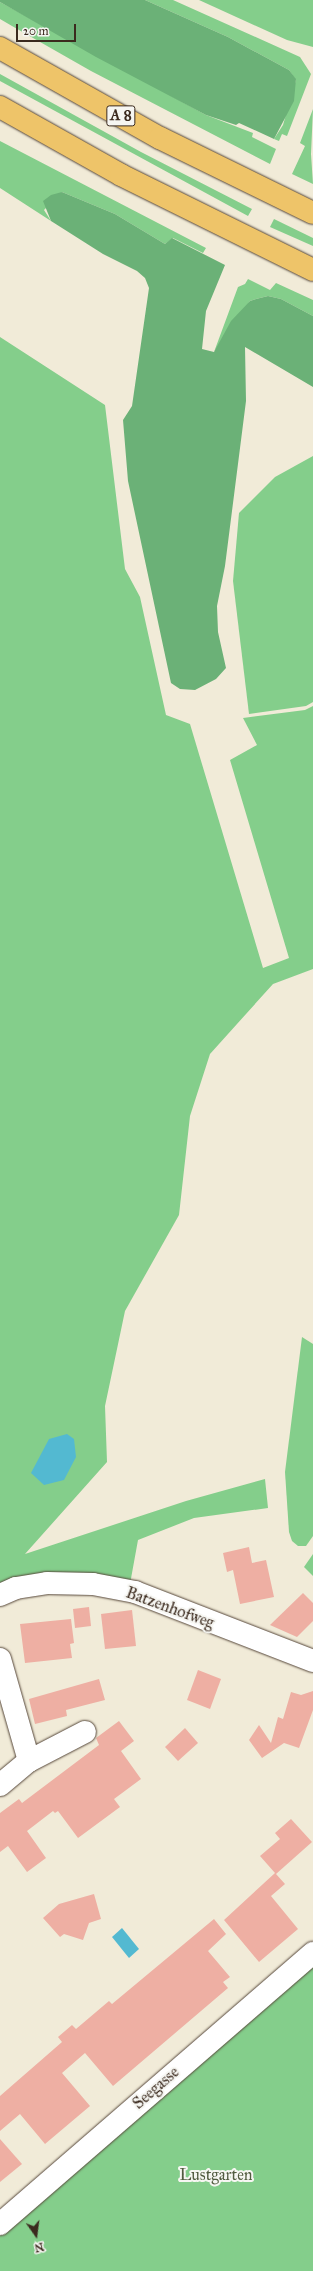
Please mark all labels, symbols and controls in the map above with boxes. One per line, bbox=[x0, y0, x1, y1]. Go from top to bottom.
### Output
scale bar bbox=[18, 16, 78, 42]
text: 20 m bbox=[23, 24, 49, 38]
road number: A 8 bbox=[106, 103, 136, 129]
street label: Batzenhofweg bbox=[123, 1583, 217, 1633]
street label: Seegasse bbox=[129, 2063, 183, 2113]
park label: Lustgarten bbox=[179, 2165, 253, 2185]
north arrow bbox=[16, 2215, 56, 2255]
text: N bbox=[33, 2240, 45, 2255]

